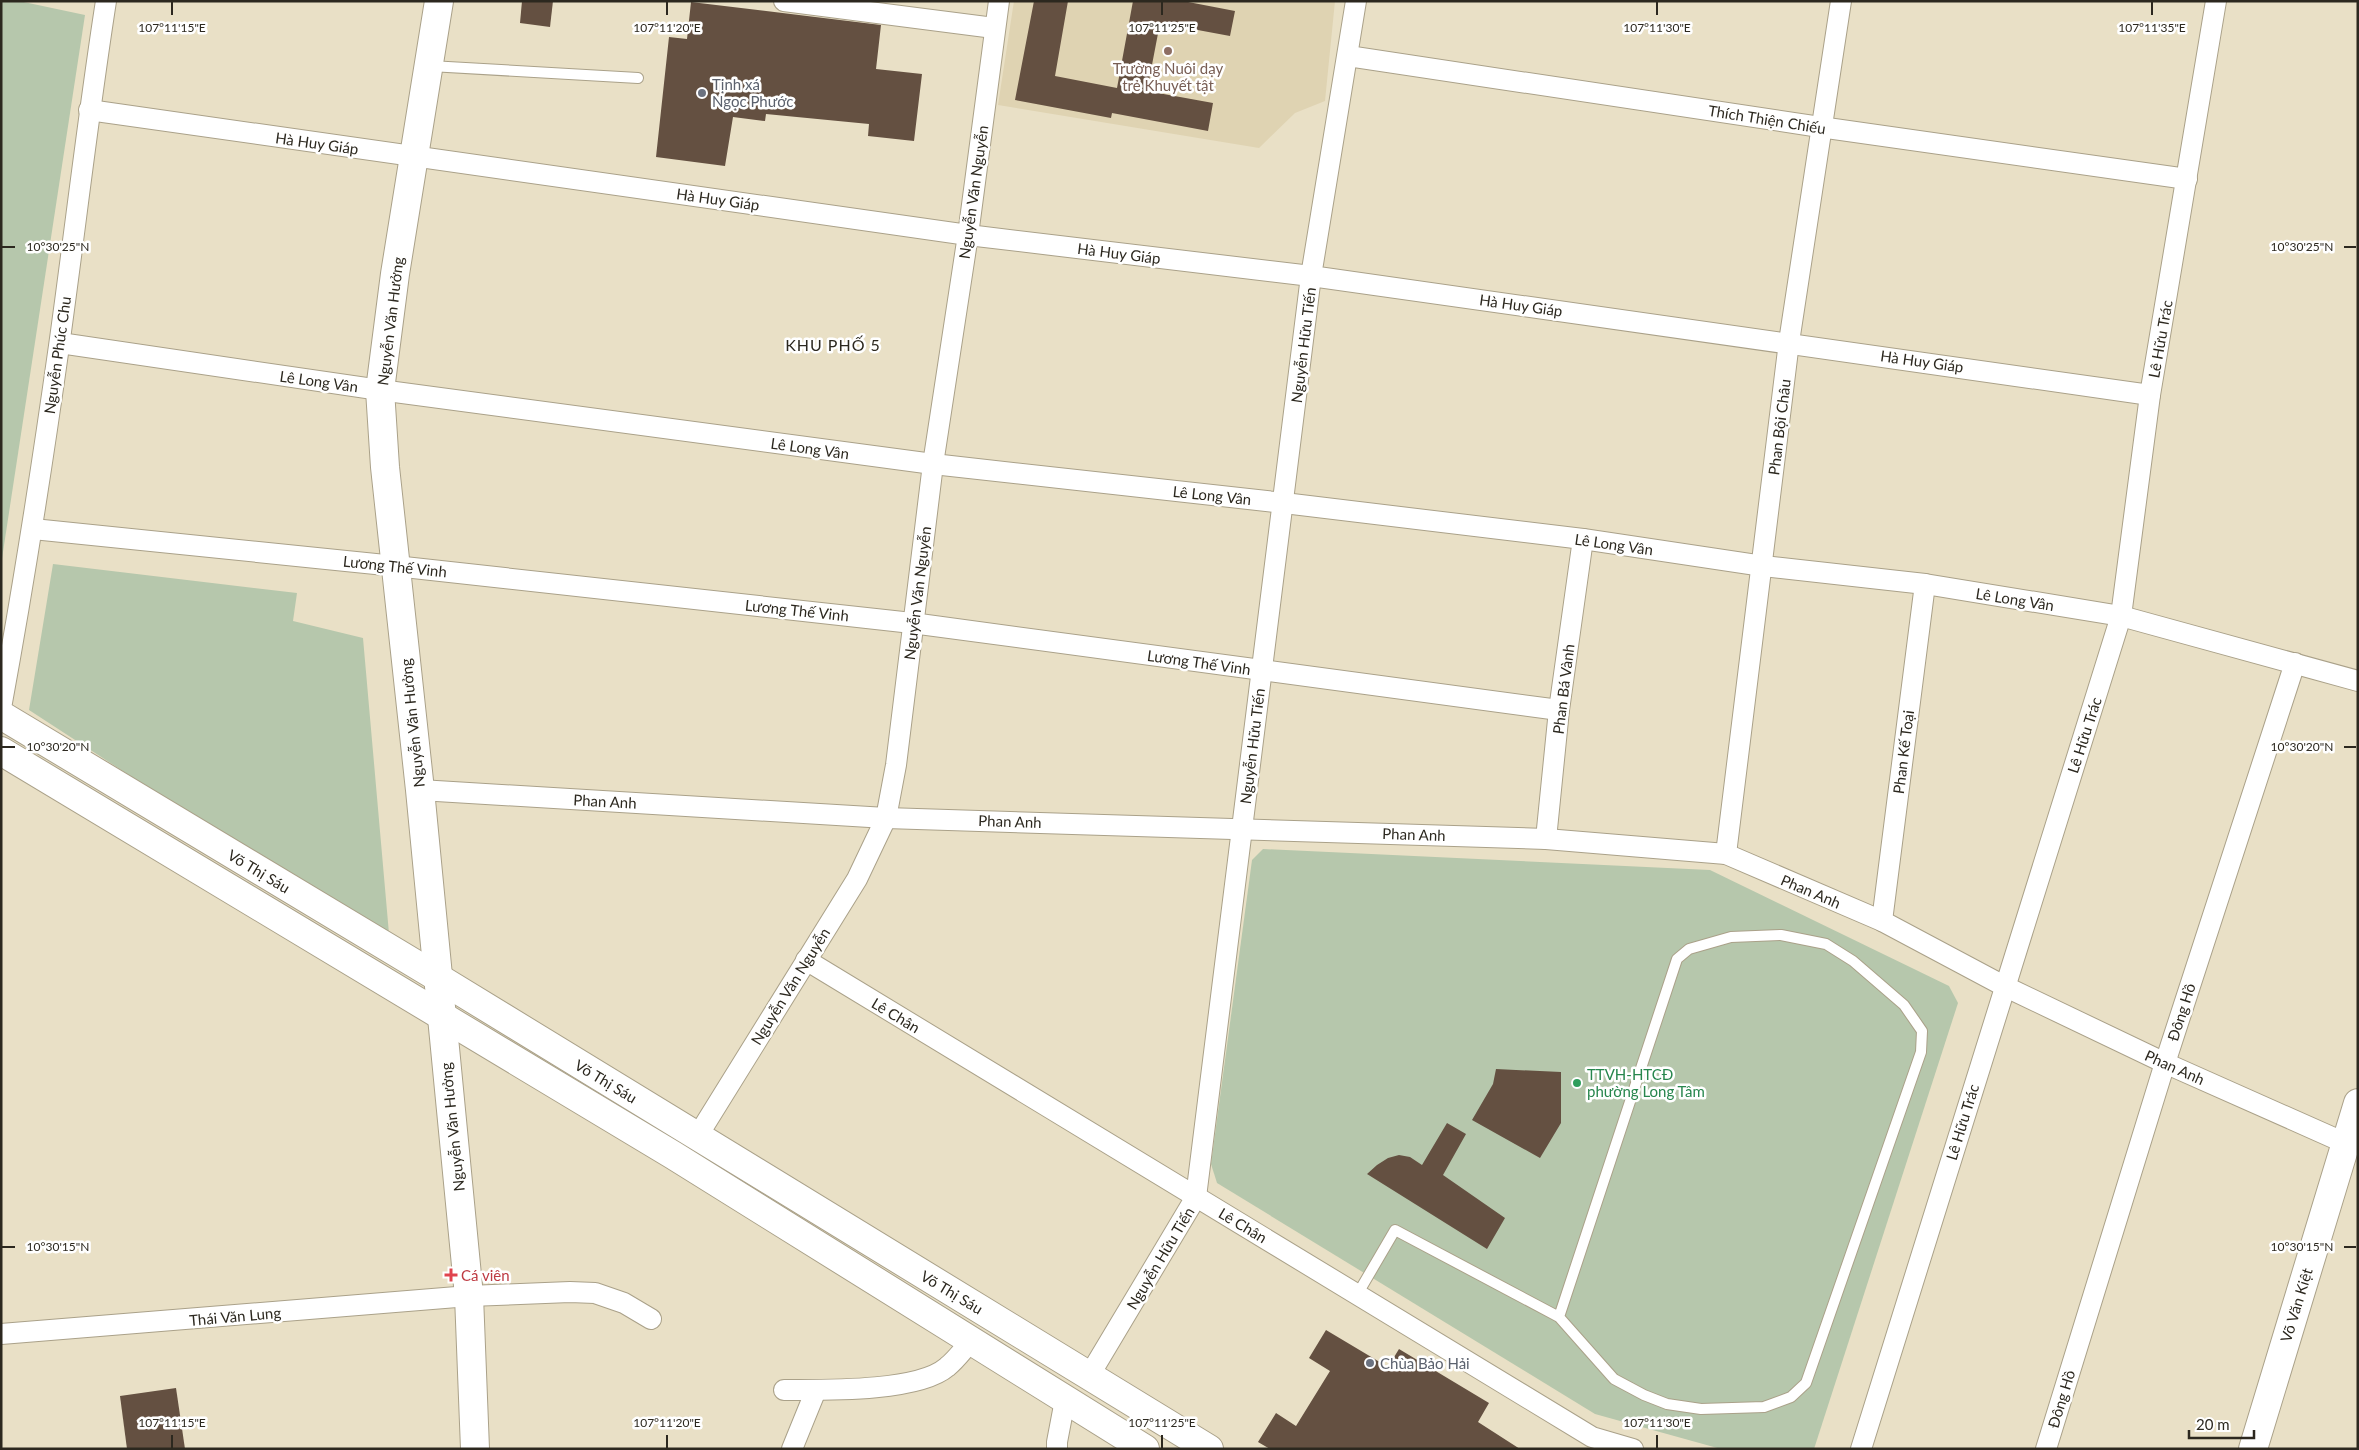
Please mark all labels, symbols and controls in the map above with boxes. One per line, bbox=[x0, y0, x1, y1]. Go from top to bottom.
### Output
text: 107°11'15"E bbox=[138, 20, 206, 35]
text: 107°11'20"E bbox=[633, 20, 701, 35]
text: 107°11'25"E bbox=[1128, 20, 1196, 35]
text: 107°11'30"E bbox=[1623, 20, 1691, 35]
text: 107°11'35"E bbox=[2118, 20, 2186, 35]
marker: Trường Nuôi dạy trẻ Khuyết tật bbox=[1162, 45, 1174, 57]
place label: Trường Nuôi dạy trẻ Khuyết tật bbox=[1113, 59, 1223, 94]
place label: Tịnh xá Ngọc Phước bbox=[712, 75, 794, 110]
marker: Tịnh xá Ngọc Phước bbox=[696, 87, 708, 99]
street label: Thích Thiện Chiếu bbox=[1707, 101, 1827, 137]
street label: Nguyễn Văn Nguyễn bbox=[955, 124, 991, 260]
street label: Hà Huy Giáp bbox=[274, 128, 360, 158]
street label: Hà Huy Giáp bbox=[675, 184, 761, 214]
text: 10°30'25"N bbox=[27, 239, 89, 254]
street label: Hà Huy Giáp bbox=[1076, 239, 1162, 267]
text: 10°30'25"N bbox=[2271, 239, 2333, 254]
street label: Nguyễn Văn Hưởng bbox=[373, 255, 407, 386]
street label: Nguyễn Hữu Tiến bbox=[1287, 286, 1319, 404]
street label: Hà Huy Giáp bbox=[1478, 290, 1564, 320]
street label: Nguyễn Phúc Chu bbox=[40, 295, 74, 415]
street label: Lê Hữu Trác bbox=[2144, 299, 2176, 379]
district label: KHU PHỐ 5 bbox=[785, 335, 881, 354]
street label: Hà Huy Giáp bbox=[1879, 346, 1965, 376]
street label: Lê Long Vân bbox=[279, 367, 359, 395]
street label: Phan Bội Châu bbox=[1764, 378, 1794, 476]
street label: Lê Long Vân bbox=[770, 434, 850, 462]
street label: Lê Long Vân bbox=[1172, 482, 1252, 508]
street label: Nguyễn Văn Nguyễn bbox=[900, 525, 934, 661]
street label: Lê Long Vân bbox=[1574, 530, 1654, 558]
street label: Lương Thế Vinh bbox=[342, 552, 448, 580]
street label: Lê Long Vân bbox=[1975, 584, 2055, 614]
street label: Lương Thế Vinh bbox=[744, 596, 850, 624]
street label: Phan Bá Vành bbox=[1549, 643, 1577, 735]
street label: Lương Thế Vinh bbox=[1146, 646, 1252, 678]
street label: Nguyễn Văn Hưởng bbox=[396, 657, 428, 788]
street label: Nguyễn Hữu Tiến bbox=[1236, 687, 1268, 805]
street label: Lê Hữu Trác bbox=[2063, 695, 2105, 775]
street label: Phan Kế Toại bbox=[1889, 709, 1917, 795]
text: 10°30'20"N bbox=[27, 739, 89, 754]
text: 10°30'20"N bbox=[2271, 739, 2333, 754]
street label: Phan Anh bbox=[573, 790, 637, 812]
street label: Phan Anh bbox=[978, 811, 1042, 831]
street label: Phan Anh bbox=[1382, 824, 1446, 844]
street label: Võ Thị Sáu bbox=[225, 845, 293, 897]
street label: Phan Anh bbox=[1778, 870, 1844, 912]
street label: Nguyễn Văn Nguyễn bbox=[747, 924, 833, 1048]
street label: Đông Hồ bbox=[2163, 981, 2199, 1043]
street label: Lê Chân bbox=[869, 994, 923, 1036]
street label: Phan Anh bbox=[2142, 1046, 2208, 1088]
street label: Võ Thị Sáu bbox=[572, 1055, 640, 1107]
street label: Nguyễn Văn Hưởng bbox=[436, 1061, 468, 1192]
place label: TTVH-HTCĐ phường Long Tâm bbox=[1587, 1065, 1705, 1100]
marker: TTVH-HTCĐ phường Long Tâm bbox=[1571, 1077, 1583, 1089]
street label: Lê Hữu Trác bbox=[1942, 1082, 1982, 1162]
street label: Nguyễn Hữu Tiến bbox=[1122, 1204, 1198, 1312]
street label: Lê Chân bbox=[1216, 1204, 1270, 1246]
text: 10°30'15"N bbox=[27, 1239, 89, 1254]
text: 10°30'15"N bbox=[2271, 1239, 2333, 1254]
street label: Võ Văn Kiệt bbox=[2276, 1265, 2316, 1344]
place label: Cá viên bbox=[461, 1266, 510, 1284]
street label: Võ Thị Sáu bbox=[918, 1266, 986, 1318]
marker: Cá viên bbox=[445, 1269, 457, 1281]
street label: Thái Văn Lung bbox=[188, 1303, 282, 1329]
place label: Chùa Bảo Hải bbox=[1380, 1354, 1470, 1372]
marker: Chùa Bảo Hải bbox=[1364, 1357, 1376, 1369]
street label: Đông Hồ bbox=[2044, 1368, 2078, 1430]
scale bar bbox=[2189, 1408, 2254, 1440]
text: 107°11'15"E bbox=[138, 1415, 206, 1430]
text: 107°11'20"E bbox=[633, 1415, 701, 1430]
text: 107°11'25"E bbox=[1128, 1415, 1196, 1430]
text: 107°11'30"E bbox=[1623, 1415, 1691, 1430]
text: 20 m bbox=[2196, 1415, 2230, 1433]

